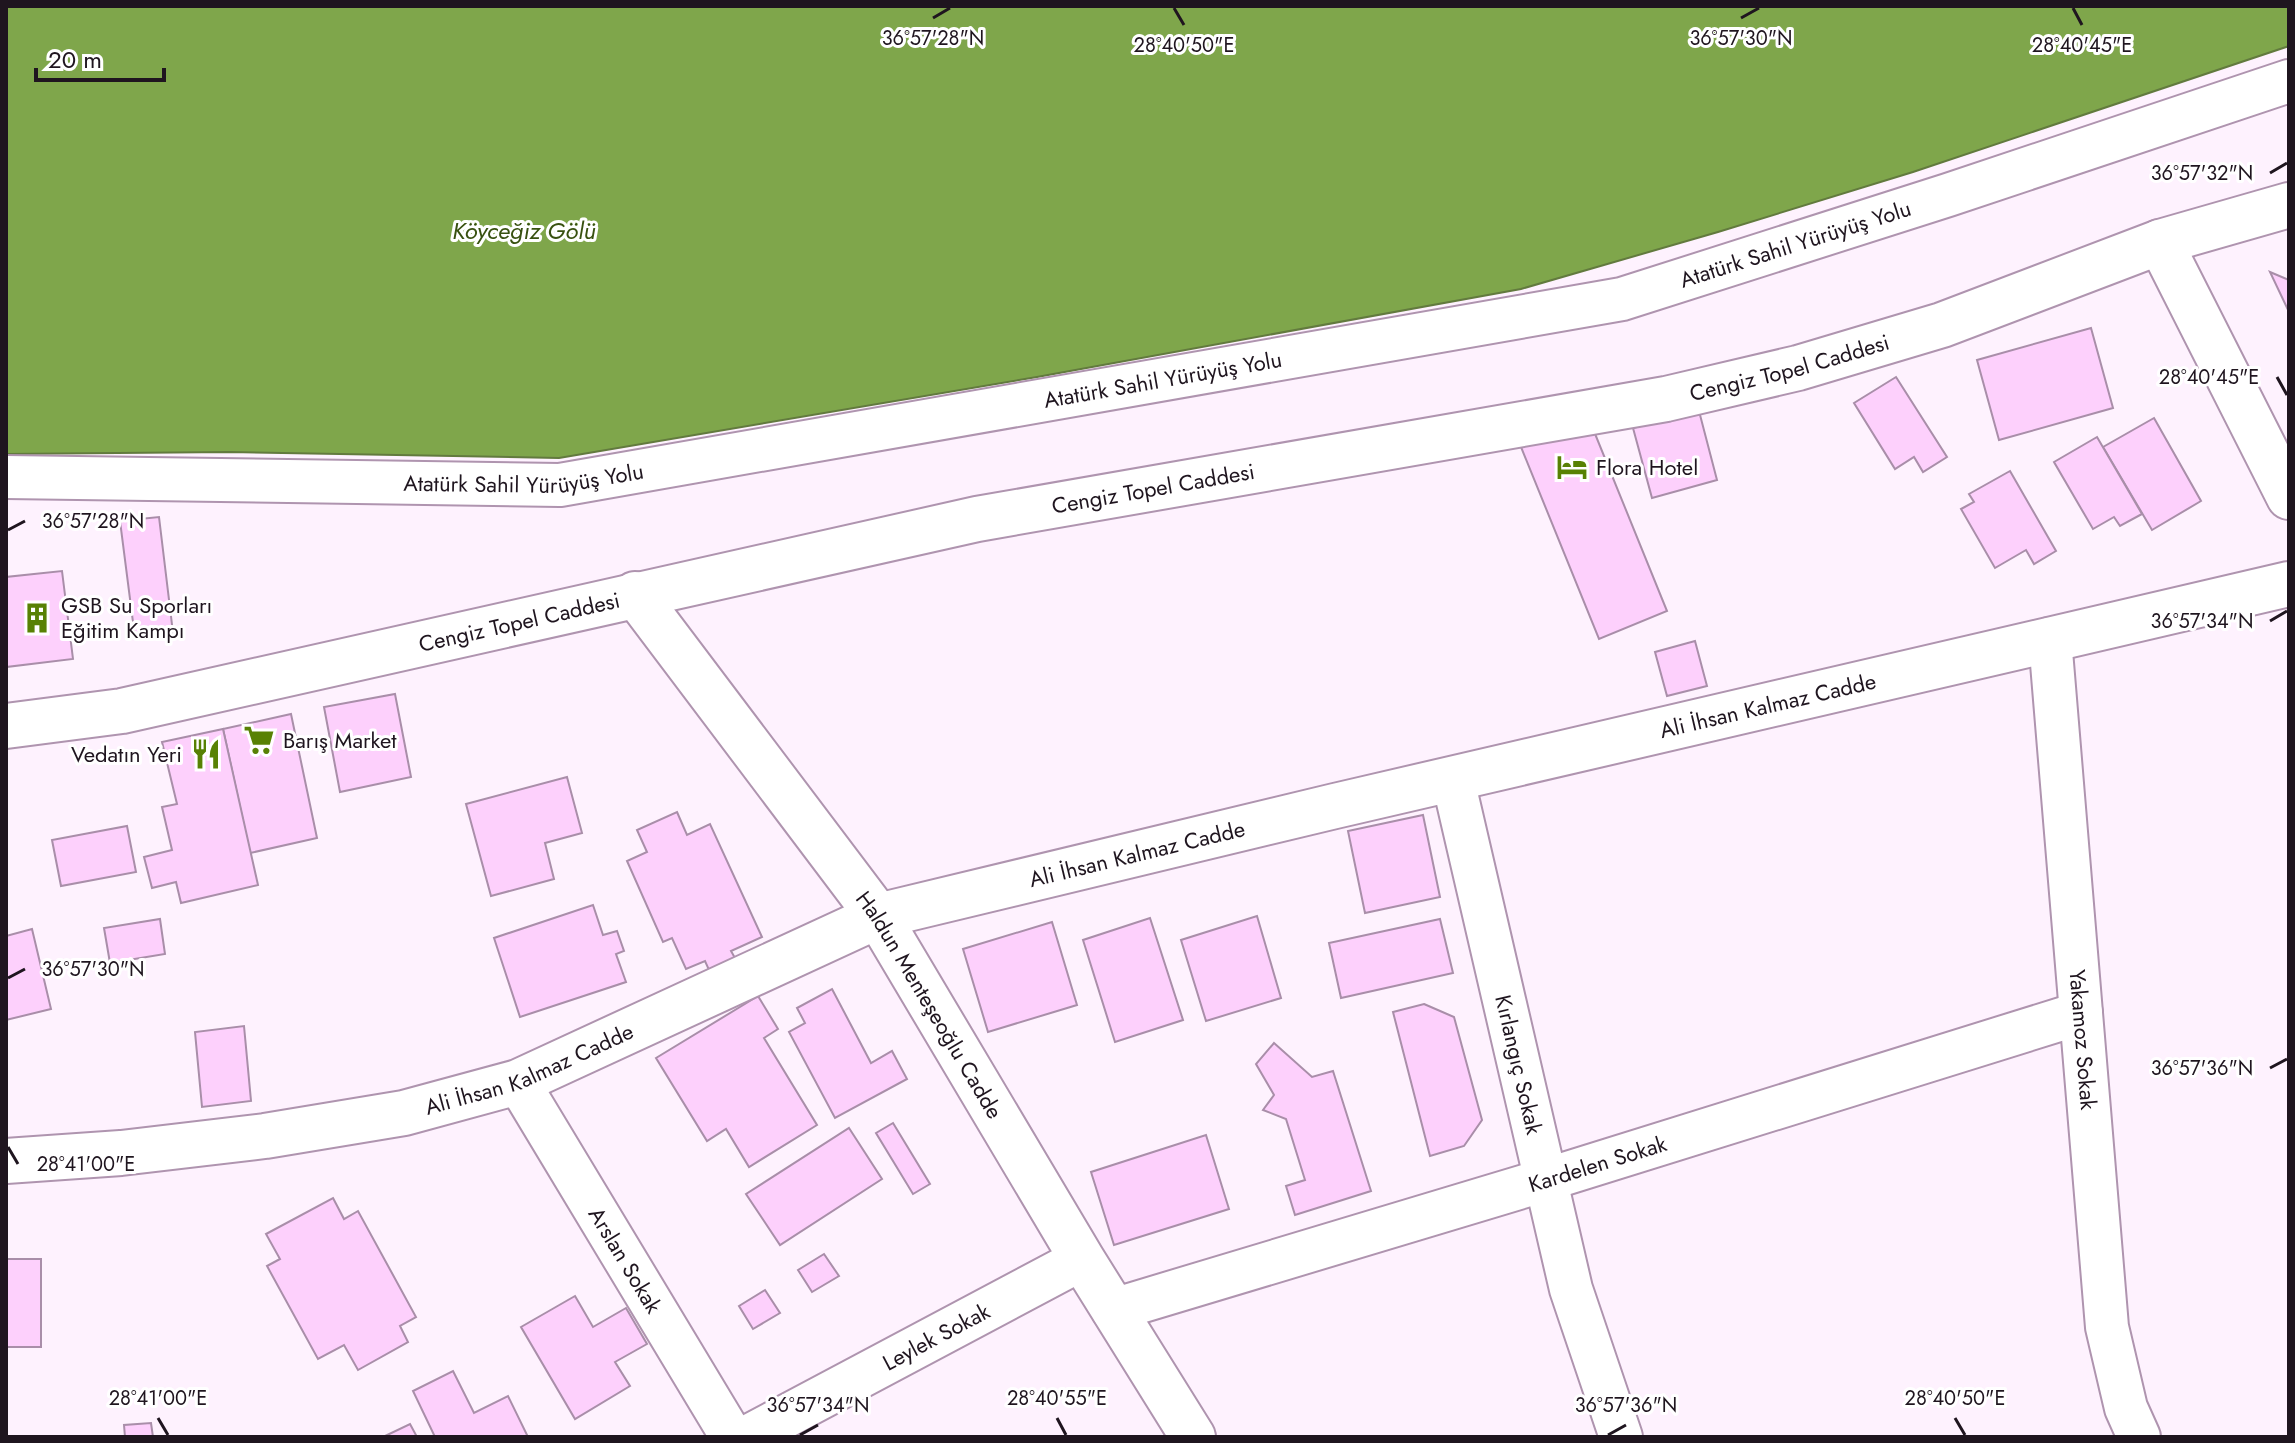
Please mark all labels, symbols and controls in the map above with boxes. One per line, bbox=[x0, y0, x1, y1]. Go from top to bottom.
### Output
text: 36°57'28"N bbox=[882, 24, 984, 53]
text: 36°57'30"N bbox=[1689, 24, 1793, 53]
text: 28°40'50"E bbox=[1134, 31, 1234, 60]
text: 28°40'45"E bbox=[2032, 31, 2132, 60]
scale bar bbox=[36, 32, 164, 82]
text: 20 m bbox=[48, 42, 102, 77]
text: 36°57'32"N bbox=[2151, 159, 2253, 188]
street label: Atatürk Sahil Yürüyüş Yolu bbox=[1675, 192, 1915, 296]
water label: Köyceğiz Gölü bbox=[452, 213, 596, 248]
street label: Cengiz Topel Caddesi bbox=[1686, 326, 1893, 409]
street label: Atatürk Sahil Yürüyüş Yolu bbox=[1041, 343, 1284, 416]
text: 28°40'45"E bbox=[2159, 363, 2259, 392]
hotel icon: Flora Hotel bbox=[1555, 450, 1589, 484]
place label: Flora Hotel bbox=[1596, 451, 1698, 483]
street label: Atatürk Sahil Yürüyüş Yolu bbox=[403, 455, 646, 501]
street label: Cengiz Topel Caddesi bbox=[1049, 455, 1257, 522]
text: 36°57'28"N bbox=[42, 507, 144, 536]
street label: Cengiz Topel Caddesi bbox=[415, 584, 623, 660]
place label: GSB Su Sporları Eğitim Kampı bbox=[61, 589, 212, 646]
building icon: GSB Su Sporları Eğitim Kampı bbox=[20, 601, 54, 635]
text: 36°57'34"N bbox=[2151, 607, 2253, 636]
street label: Ali İhsan Kalmaz Cadde bbox=[1656, 665, 1879, 746]
supermarket icon: Barış Market bbox=[242, 723, 276, 757]
place label: Barış Market bbox=[283, 724, 397, 756]
restaurant icon: Vedatın Yeri bbox=[189, 737, 223, 771]
place label: Vedatın Yeri bbox=[71, 738, 182, 770]
street label: Ali İhsan Kalmaz Cadde bbox=[1026, 812, 1248, 895]
street label: Haldun Menteşeoğlu Cadde bbox=[848, 884, 1011, 1125]
text: 36°57'30"N bbox=[41, 955, 145, 984]
street label: Yakamoz Sokak bbox=[2061, 968, 2105, 1111]
street label: Kırlangıç Sokak bbox=[1487, 991, 1551, 1138]
street label: Ali İhsan Kalmaz Cadde bbox=[421, 1015, 638, 1123]
text: 36°57'36"N bbox=[2151, 1054, 2253, 1083]
street label: Kardelen Sokak bbox=[1524, 1127, 1671, 1200]
text: 28°41'00"E bbox=[37, 1150, 135, 1179]
street label: Arslan Sokak bbox=[581, 1201, 670, 1320]
street label: Leylek Sokak bbox=[877, 1295, 996, 1378]
text: 28°41'00"E bbox=[109, 1384, 207, 1413]
text: 28°40'55"E bbox=[1007, 1384, 1107, 1413]
text: 28°40'50"E bbox=[1905, 1384, 2005, 1413]
text: 36°57'34"N bbox=[767, 1391, 869, 1420]
text: 36°57'36"N bbox=[1575, 1391, 1677, 1420]

